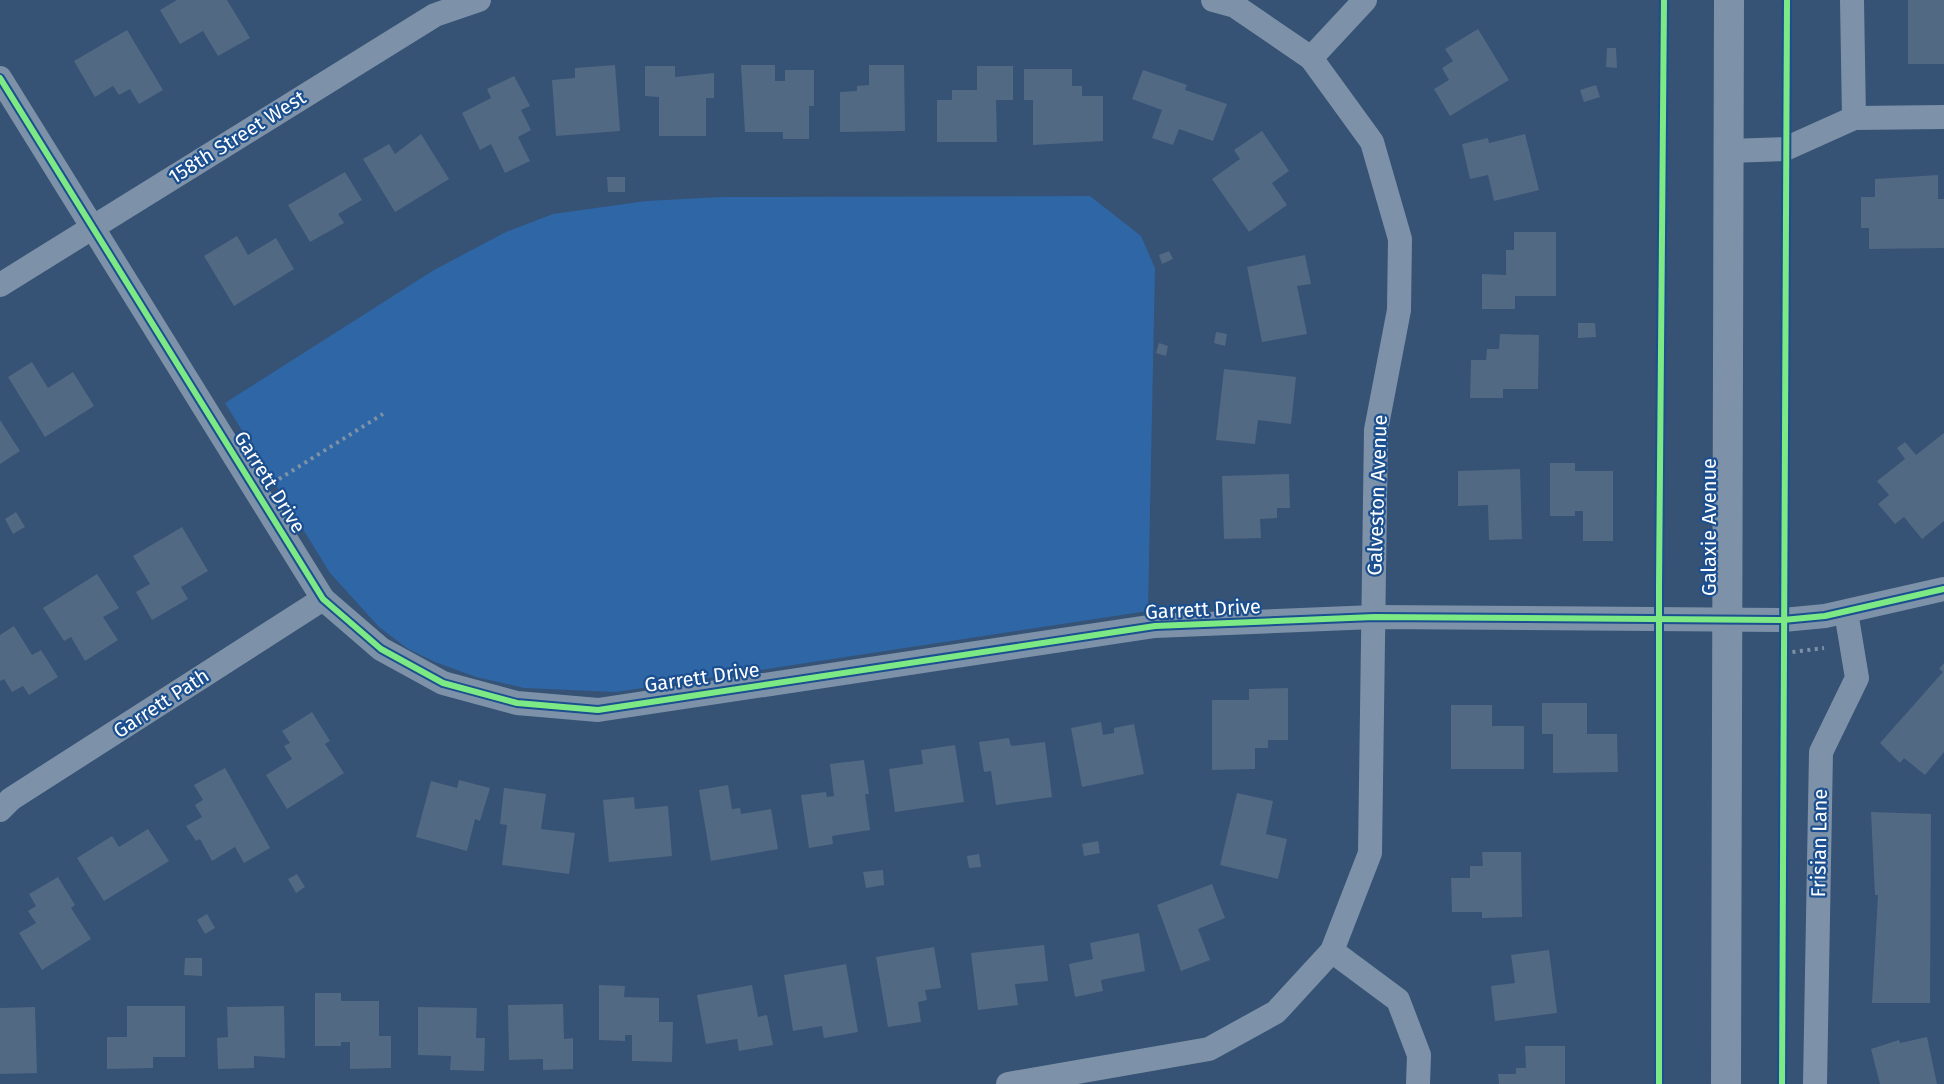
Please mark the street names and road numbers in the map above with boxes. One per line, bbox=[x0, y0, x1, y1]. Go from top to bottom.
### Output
street label: 158th Street West bbox=[164, 85, 311, 189]
street label: Galveston Avenue bbox=[1362, 414, 1392, 576]
street label: Garrett Drive bbox=[229, 427, 311, 537]
street label: Galaxie Avenue bbox=[1697, 458, 1721, 596]
street label: Garrett Drive bbox=[1145, 594, 1261, 624]
street label: Garrett Drive bbox=[643, 657, 761, 697]
street label: Garrett Path bbox=[109, 663, 213, 743]
street label: Frisian Lane bbox=[1806, 788, 1832, 898]

